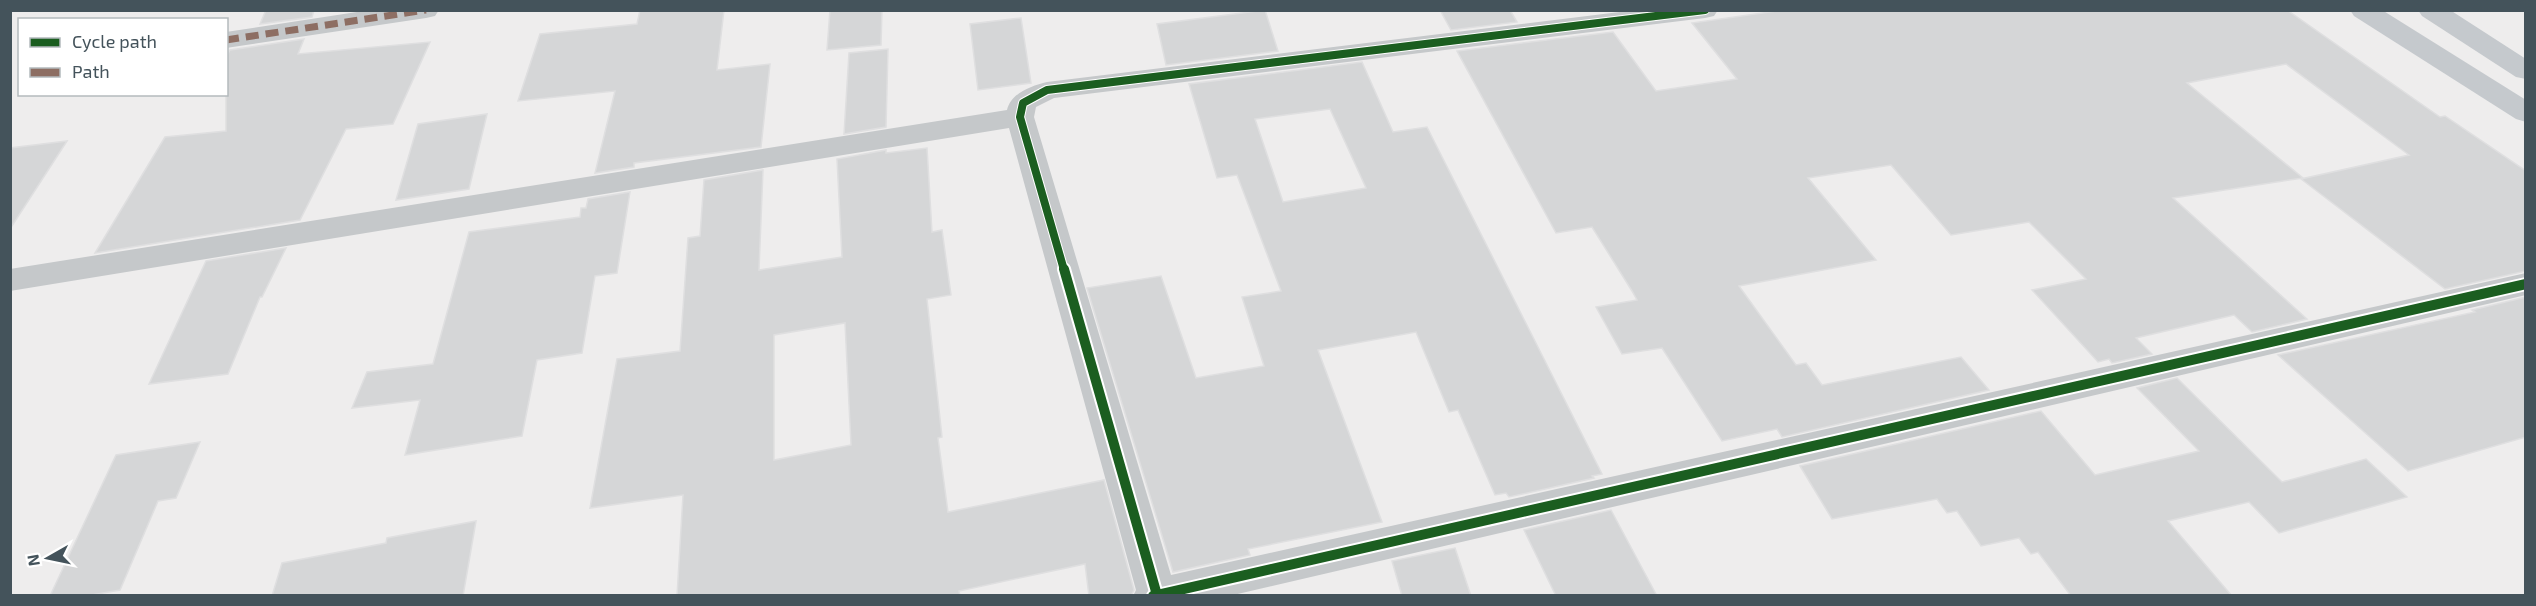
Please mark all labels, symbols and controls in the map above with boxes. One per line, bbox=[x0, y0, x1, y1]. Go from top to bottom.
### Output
legend bbox=[18, 18, 228, 96]
text: Cycle path bbox=[72, 30, 157, 52]
text: Path bbox=[72, 60, 110, 82]
north arrow bbox=[18, 528, 78, 588]
text: N bbox=[22, 553, 43, 568]

